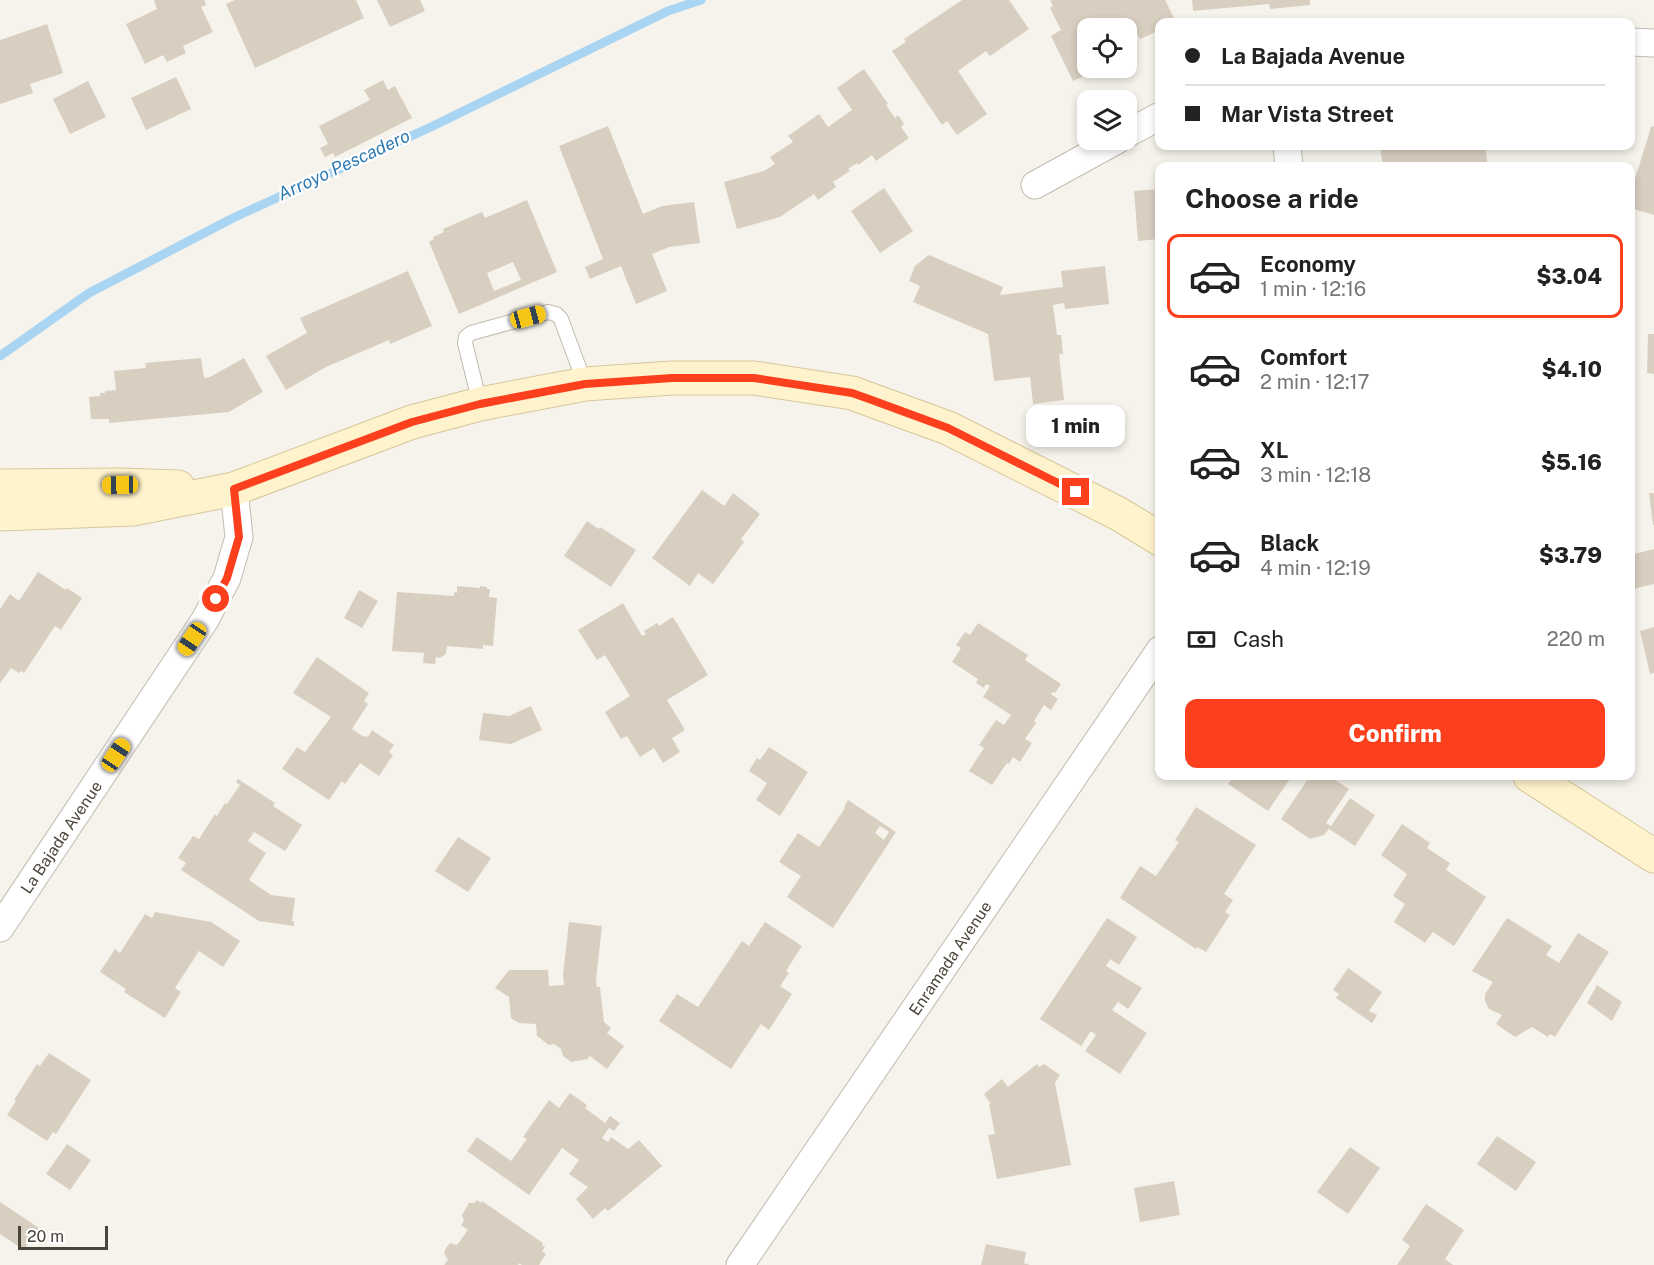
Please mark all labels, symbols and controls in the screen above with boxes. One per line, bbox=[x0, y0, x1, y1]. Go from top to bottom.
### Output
map controls bbox=[1077, 18, 1137, 150]
button: locate bbox=[1077, 18, 1137, 78]
text: La Bajada Avenue bbox=[1221, 43, 1405, 69]
button: layers bbox=[1077, 90, 1137, 150]
text: Mar Vista Street bbox=[1221, 101, 1394, 127]
water label: Arroyo Pescadero bbox=[274, 125, 413, 204]
text: Choose a ride bbox=[1185, 182, 1359, 214]
icon: car bbox=[1188, 249, 1242, 303]
text: Economy bbox=[1260, 251, 1356, 277]
text: $3.04 bbox=[1536, 263, 1602, 289]
text: 1 min · 12:16 bbox=[1260, 277, 1366, 301]
car bbox=[508, 304, 548, 330]
icon: car bbox=[1188, 342, 1242, 396]
text: Comfort bbox=[1260, 344, 1347, 370]
text: $4.10 bbox=[1542, 356, 1602, 382]
text: 2 min · 12:17 bbox=[1260, 370, 1370, 394]
callout: 1 min bbox=[1026, 405, 1126, 447]
text: 1 min bbox=[1051, 414, 1100, 438]
icon: car bbox=[1188, 435, 1242, 489]
text: XL bbox=[1260, 437, 1288, 463]
text: $5.16 bbox=[1541, 449, 1602, 475]
text: 3 min · 12:18 bbox=[1260, 463, 1371, 487]
car bbox=[102, 476, 138, 494]
route end bbox=[1062, 478, 1089, 505]
icon: car bbox=[1188, 528, 1242, 582]
text: Black bbox=[1260, 530, 1319, 556]
text: $3.79 bbox=[1539, 542, 1602, 568]
text: 4 min · 12:19 bbox=[1260, 556, 1371, 580]
route start bbox=[202, 585, 229, 612]
car bbox=[174, 619, 210, 659]
icon: cash bbox=[1185, 623, 1218, 656]
text: Cash bbox=[1233, 626, 1284, 652]
text: 220 m bbox=[1547, 627, 1605, 651]
button: Confirm bbox=[1185, 699, 1605, 768]
car bbox=[98, 735, 134, 775]
street label: La Bajada Avenue bbox=[17, 777, 106, 897]
street label: Enramada Avenue bbox=[905, 898, 996, 1019]
scale bar bbox=[18, 1223, 108, 1250]
text: 20 m bbox=[27, 1227, 64, 1246]

